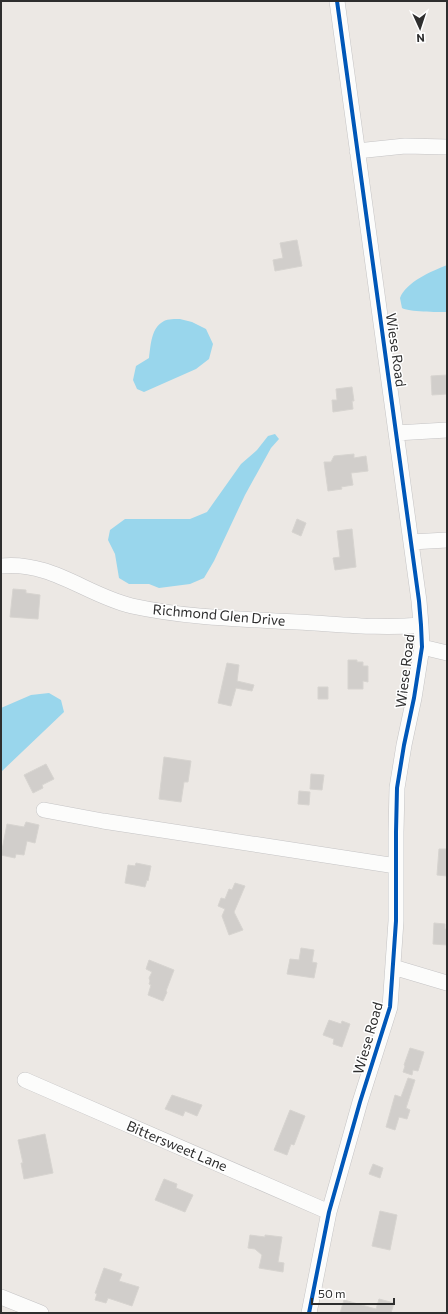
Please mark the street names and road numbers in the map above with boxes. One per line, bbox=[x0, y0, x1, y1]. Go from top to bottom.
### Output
street label: Wiese Road bbox=[383, 312, 410, 388]
street label: Richmond Glen Drive bbox=[152, 600, 286, 629]
street label: Wiese Road bbox=[392, 633, 417, 709]
street label: Wiese Road bbox=[349, 1000, 386, 1076]
street label: Bittersweet Lane bbox=[124, 1117, 230, 1174]

